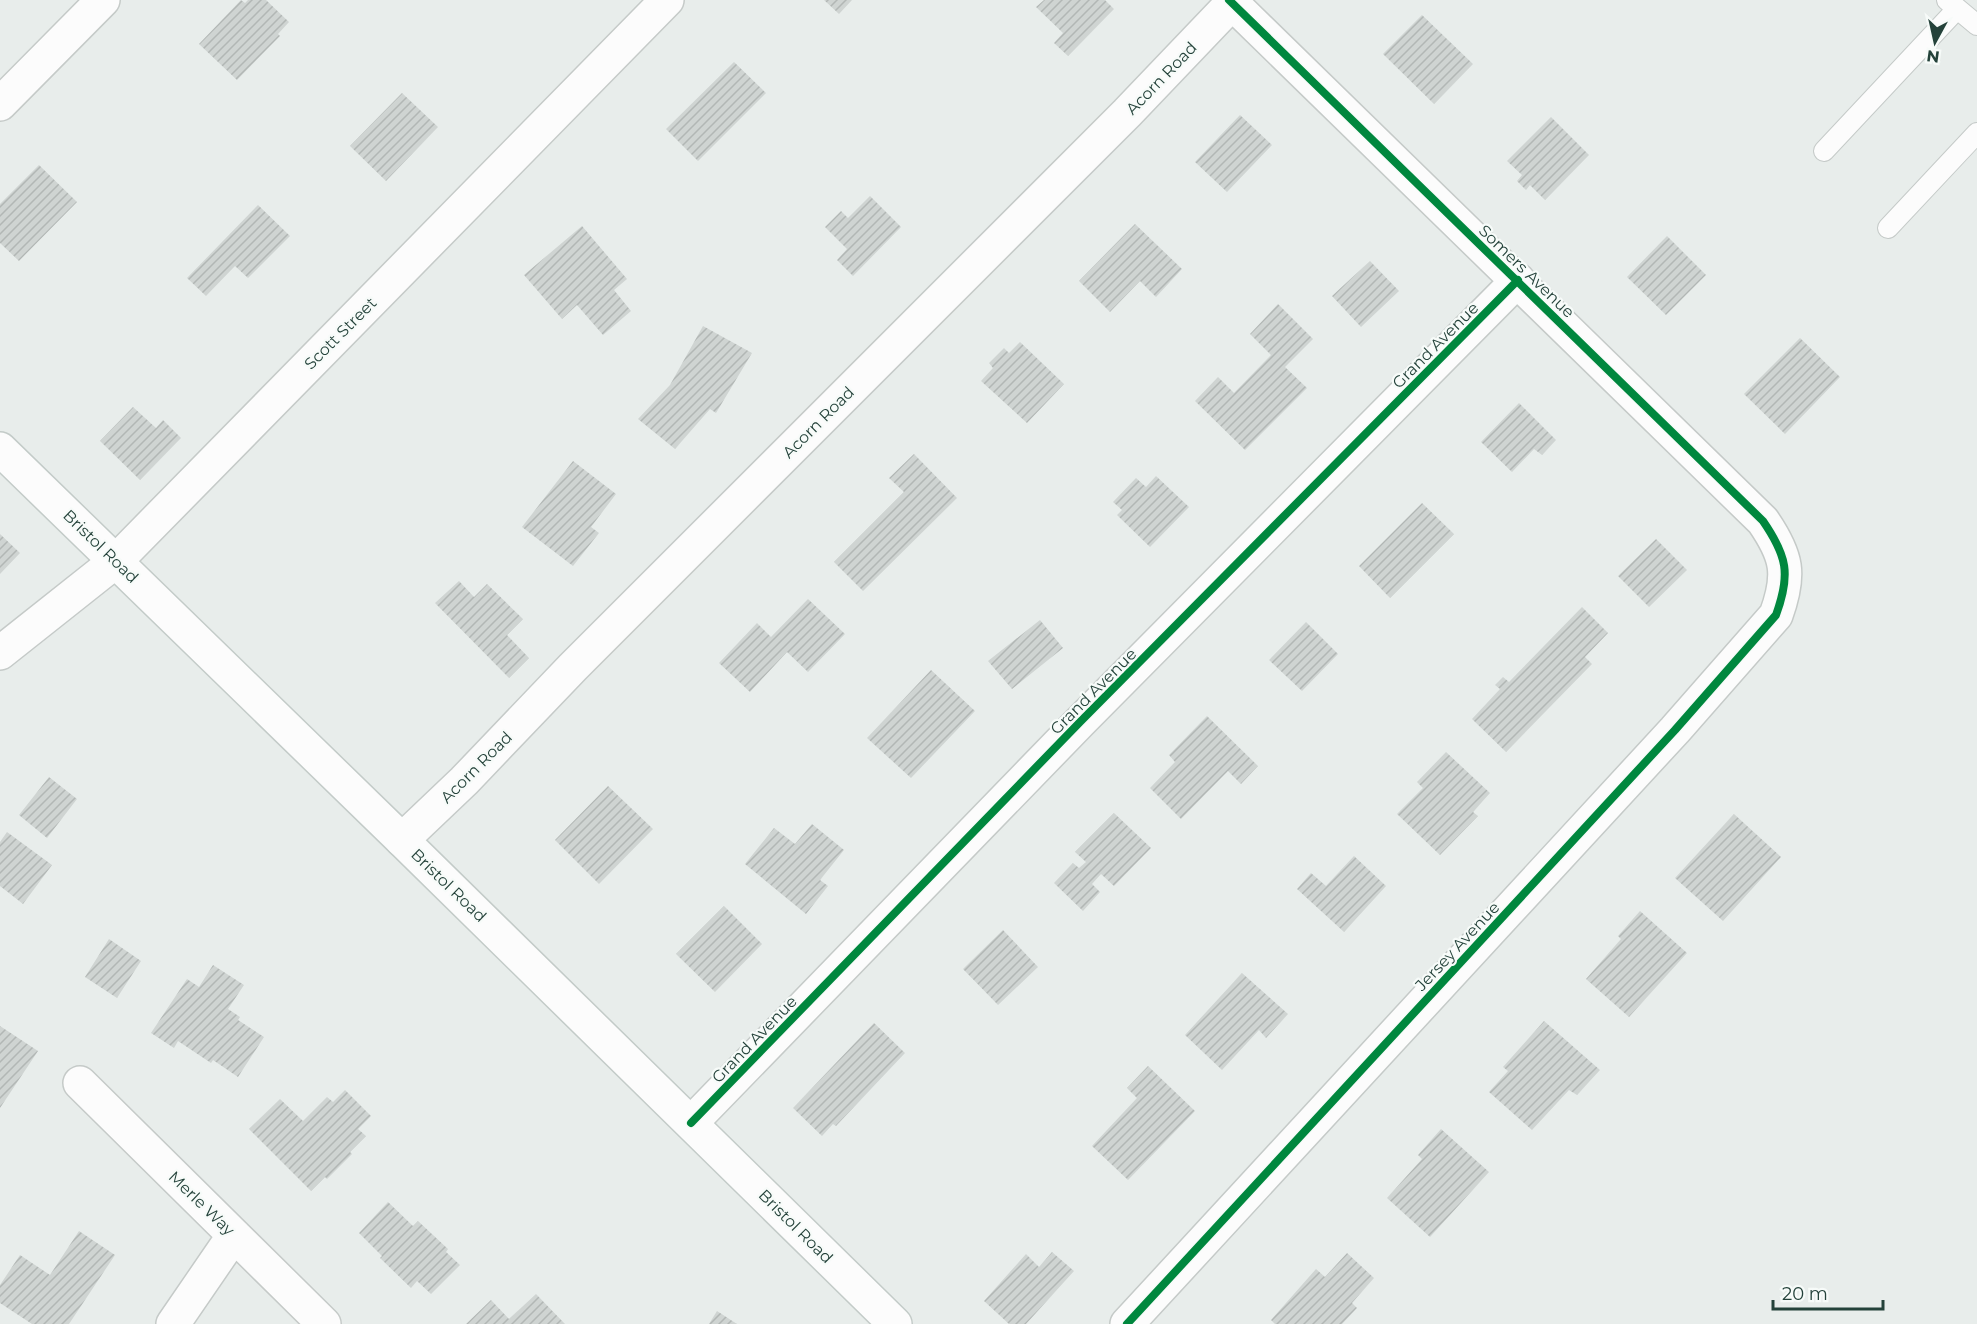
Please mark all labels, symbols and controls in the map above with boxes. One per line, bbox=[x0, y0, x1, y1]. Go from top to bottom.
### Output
north arrow bbox=[1905, 12, 1965, 72]
street label: Acorn Road bbox=[1122, 38, 1201, 119]
text: N bbox=[1925, 46, 1941, 67]
street label: Somers Avenue bbox=[1475, 221, 1578, 322]
street label: Scott Street bbox=[300, 293, 381, 373]
street label: Grand Avenue bbox=[1388, 298, 1482, 392]
street label: Acorn Road bbox=[779, 383, 858, 462]
street label: Bristol Road bbox=[59, 506, 142, 587]
street label: Grand Avenue bbox=[1046, 644, 1140, 738]
street label: Acorn Road bbox=[437, 728, 516, 807]
street label: Bristol Road bbox=[407, 845, 490, 926]
street label: Jersey Avenue bbox=[1411, 898, 1503, 995]
street label: Grand Avenue bbox=[708, 992, 801, 1087]
street label: Merle Way bbox=[165, 1167, 239, 1240]
street label: Bristol Road bbox=[755, 1185, 837, 1267]
scale bar bbox=[1773, 1273, 1882, 1311]
text: 20 m bbox=[1782, 1283, 1828, 1305]

